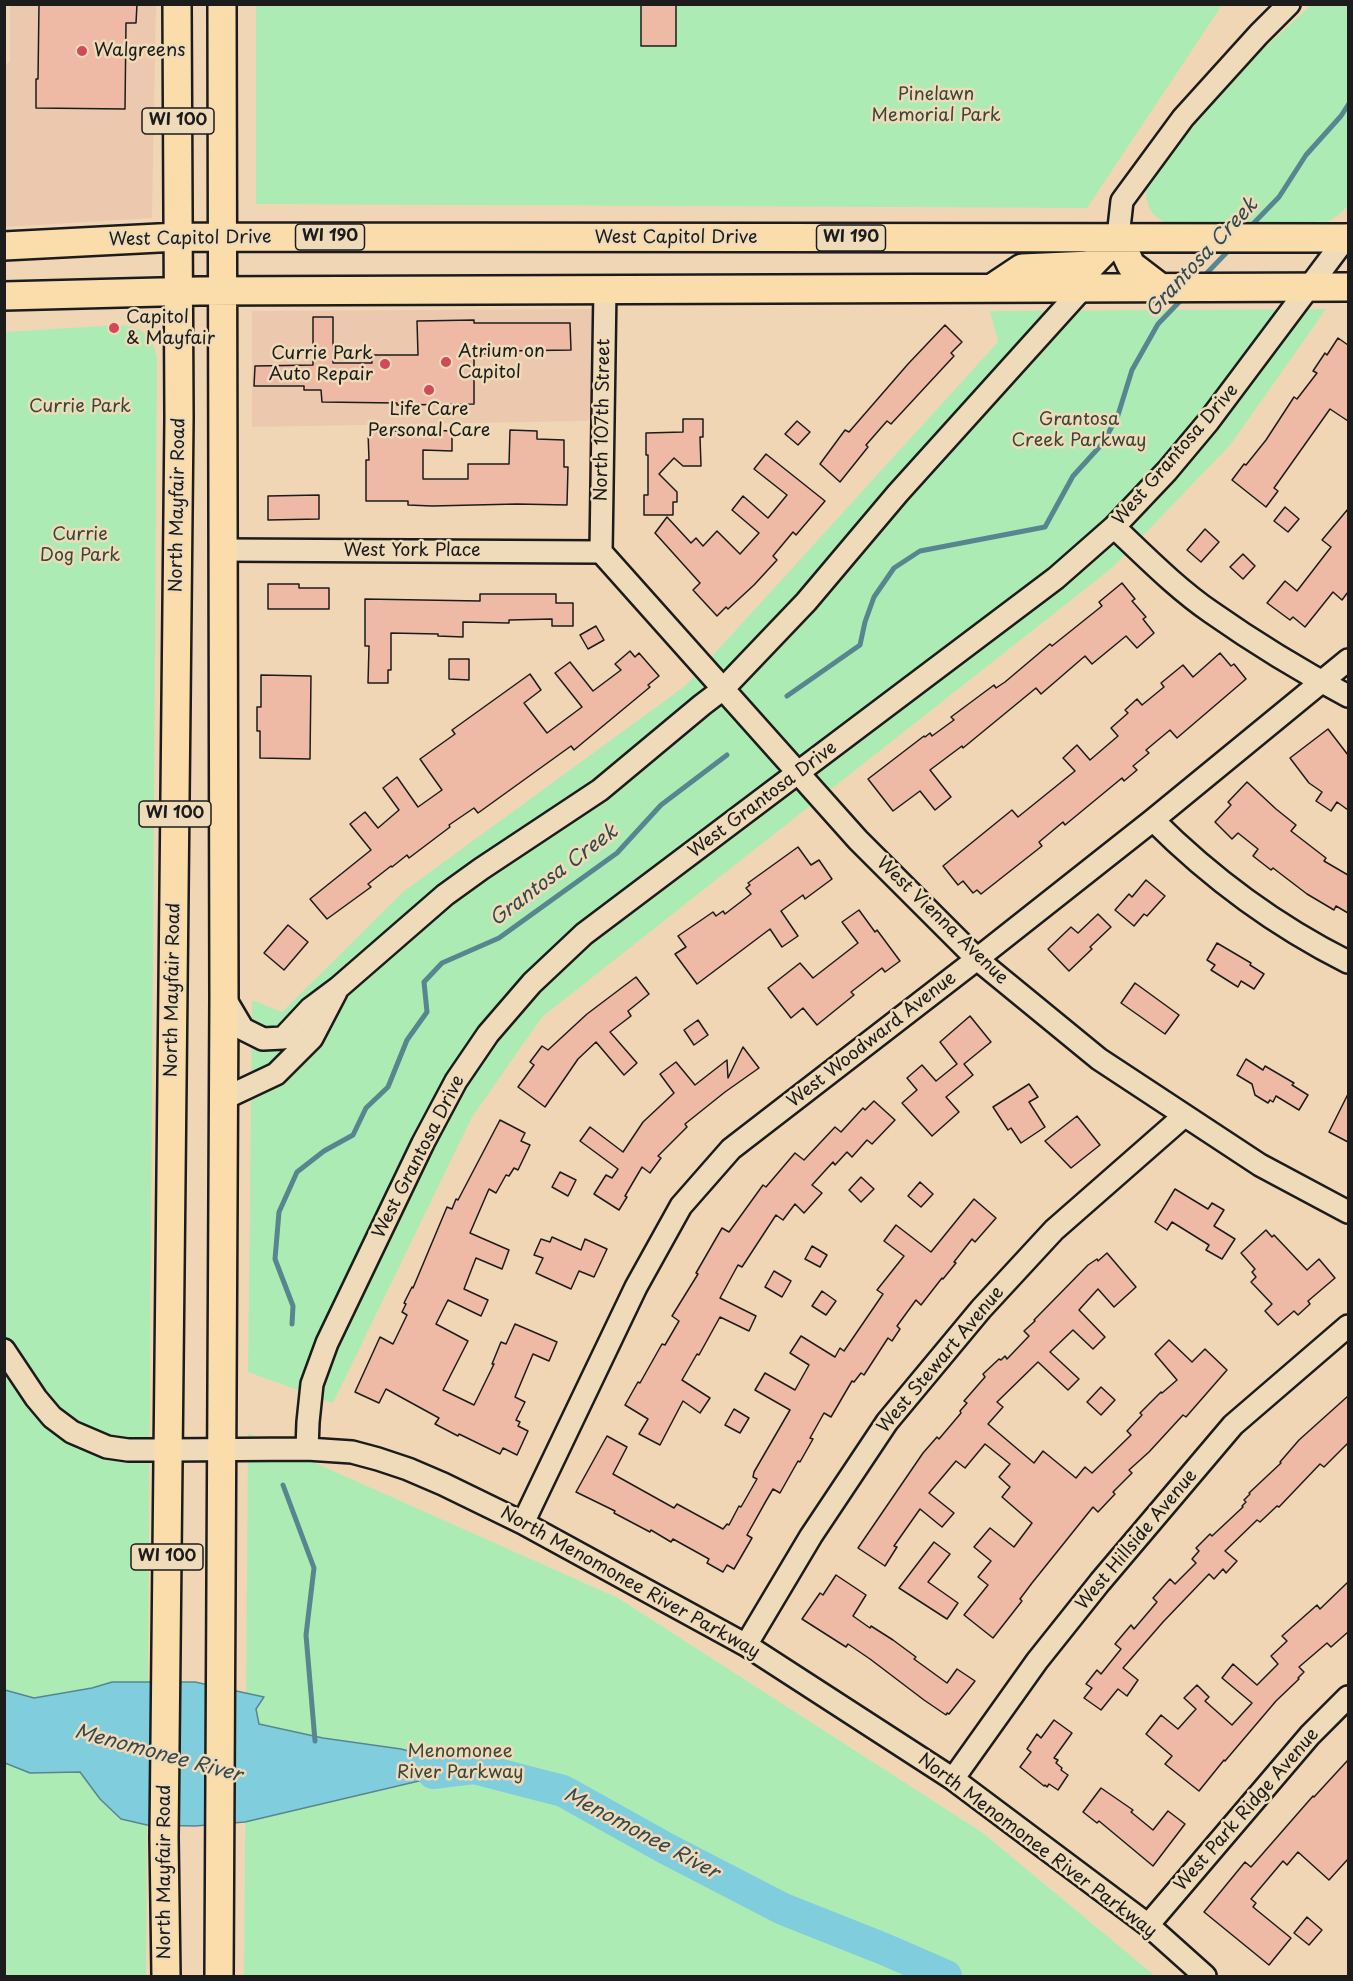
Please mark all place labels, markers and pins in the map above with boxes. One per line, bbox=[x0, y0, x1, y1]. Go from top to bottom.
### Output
place label: Walgreens bbox=[94, 40, 185, 62]
marker: Walgreens bbox=[75, 44, 89, 58]
place label: Capitol & Mayfair bbox=[126, 307, 215, 350]
marker: Capitol & Mayfair bbox=[107, 321, 121, 335]
place label: Atrium on Capitol bbox=[458, 341, 545, 384]
place label: Currie Park Auto Repair bbox=[269, 343, 373, 386]
marker: Atrium on Capitol bbox=[439, 355, 453, 369]
marker: Currie Park Auto Repair bbox=[378, 357, 392, 371]
marker: Life Care Personal Care bbox=[422, 383, 436, 397]
place label: Life Care Personal Care bbox=[368, 399, 490, 442]

